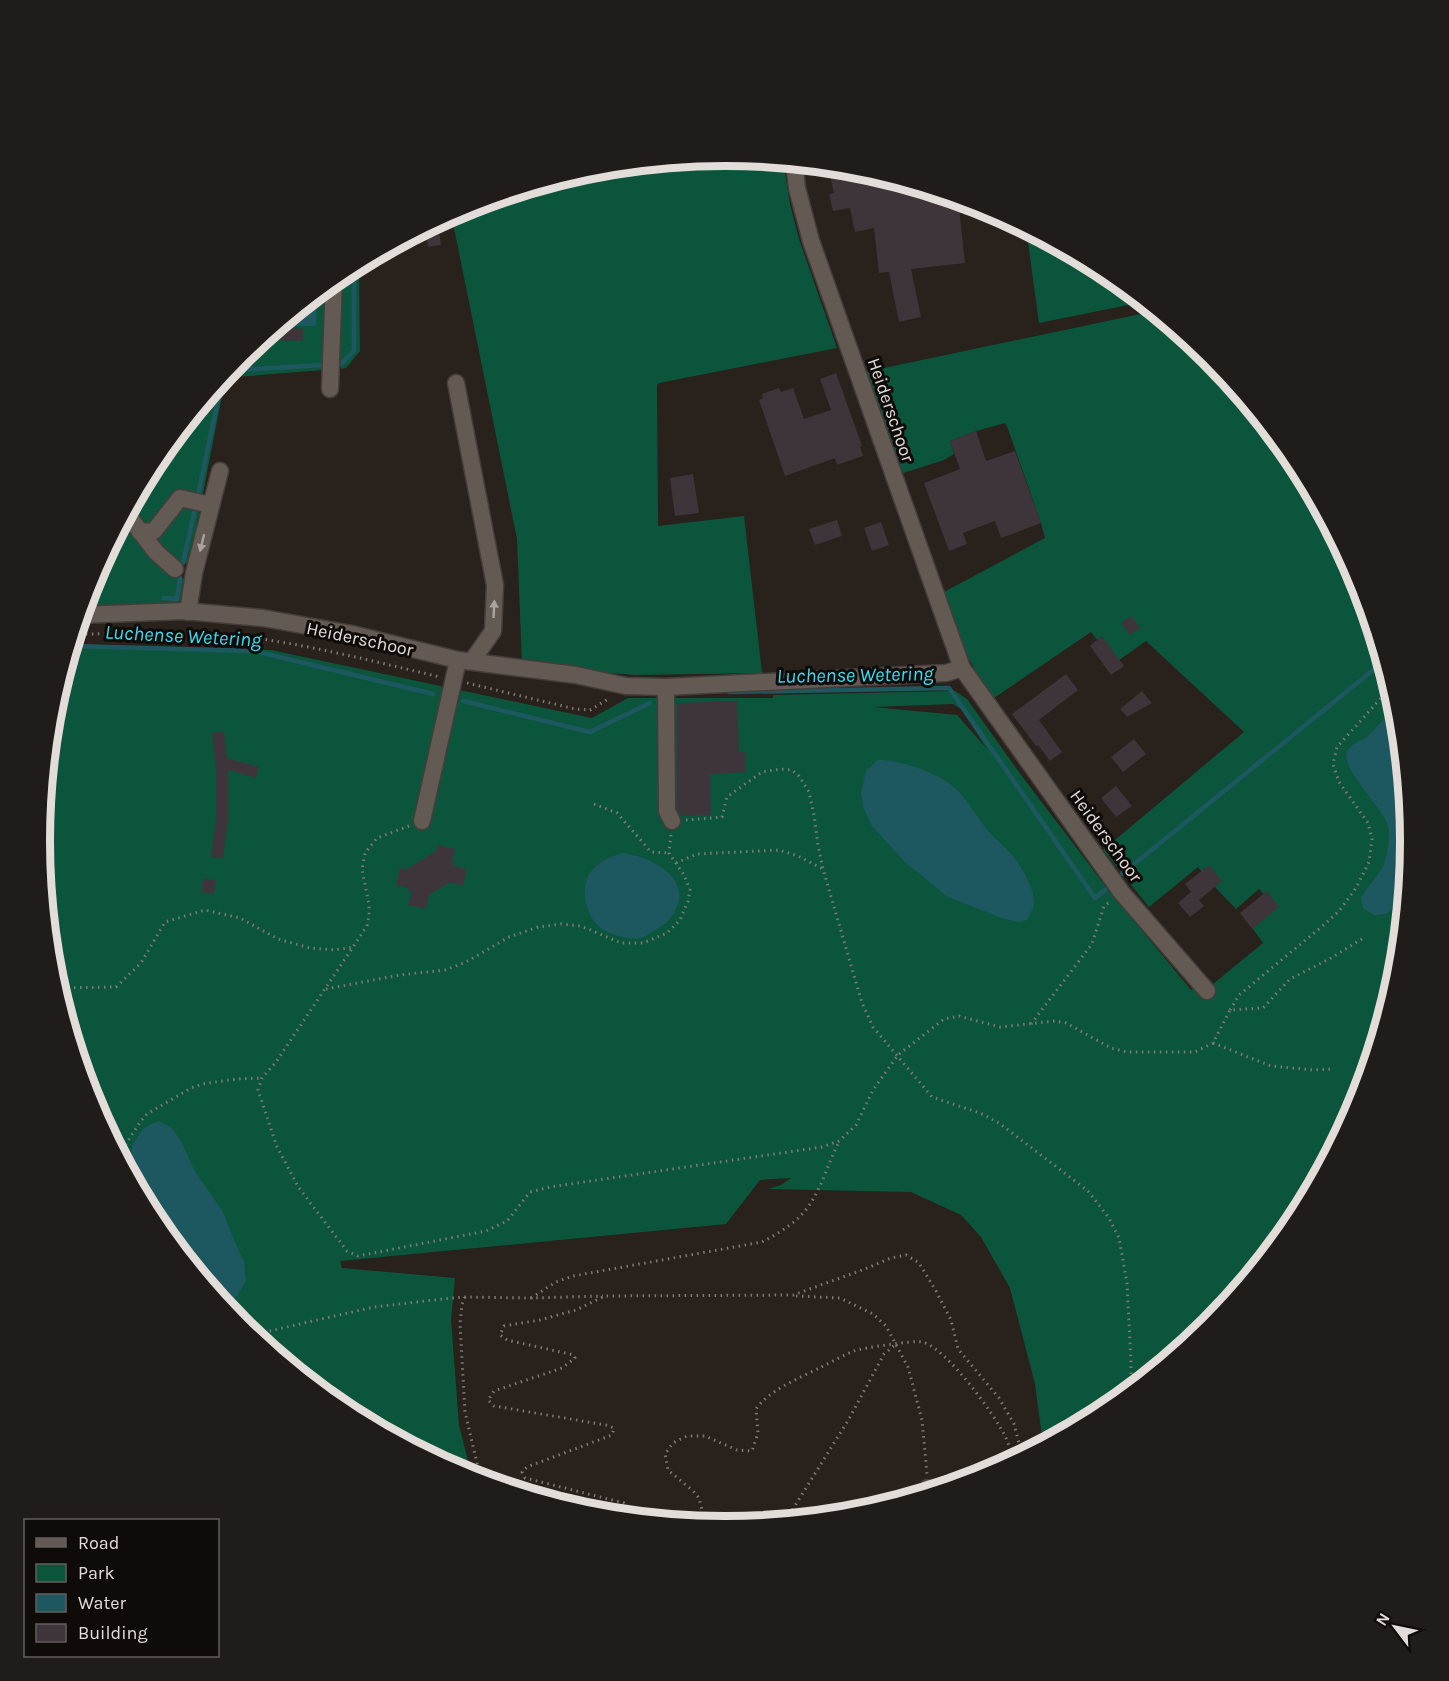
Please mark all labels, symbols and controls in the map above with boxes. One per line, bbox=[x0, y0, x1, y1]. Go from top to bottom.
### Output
street label: Heiderschoor bbox=[863, 355, 919, 465]
one-way arrow bbox=[196, 533, 206, 552]
one-way arrow bbox=[489, 600, 498, 619]
street label: Heiderschoor bbox=[304, 617, 416, 661]
water label: Luchense Wetering bbox=[104, 620, 263, 652]
water label: Luchense Wetering bbox=[776, 662, 934, 688]
street label: Heiderschoor bbox=[1065, 785, 1147, 887]
legend bbox=[24, 1519, 219, 1657]
text: Road bbox=[78, 1532, 119, 1554]
text: Park bbox=[78, 1562, 115, 1584]
text: Water bbox=[78, 1592, 126, 1614]
north arrow bbox=[1365, 1597, 1425, 1657]
text: N bbox=[1372, 1609, 1394, 1629]
text: Building bbox=[78, 1622, 148, 1644]

